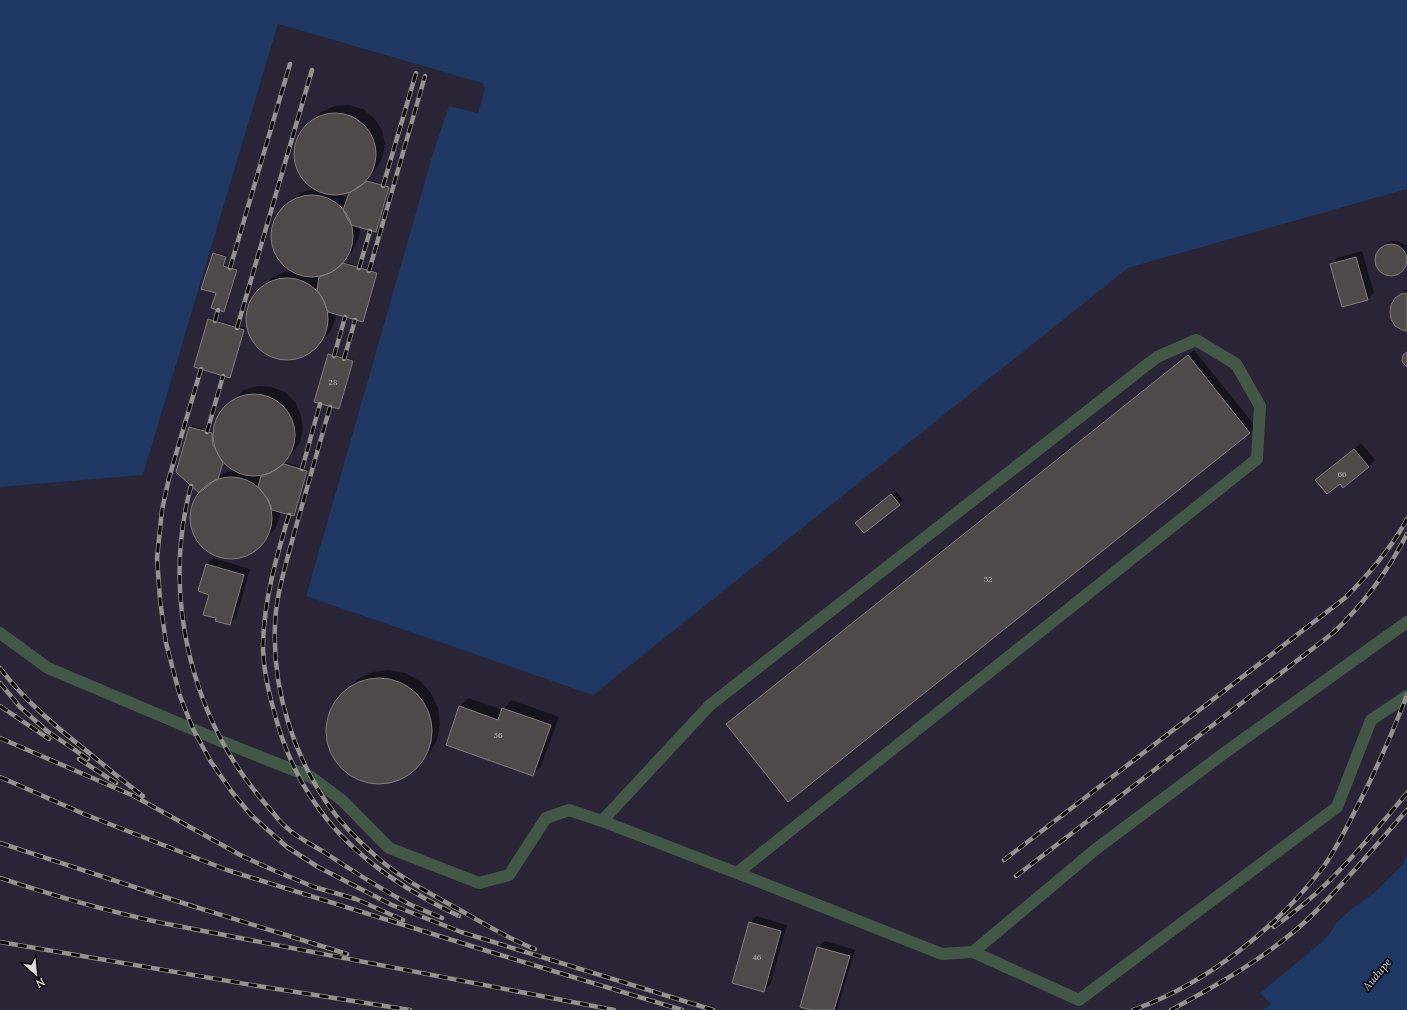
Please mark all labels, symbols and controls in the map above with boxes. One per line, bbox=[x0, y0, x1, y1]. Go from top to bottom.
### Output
house number: 28 bbox=[329, 377, 338, 387]
house number: 66 bbox=[1337, 469, 1347, 479]
house number: 52 bbox=[984, 574, 992, 584]
house number: 36 bbox=[493, 730, 503, 740]
house number: 46 bbox=[753, 952, 762, 962]
north arrow bbox=[16, 954, 56, 994]
water label: Audupe bbox=[1359, 955, 1394, 994]
text: N bbox=[33, 975, 48, 991]

